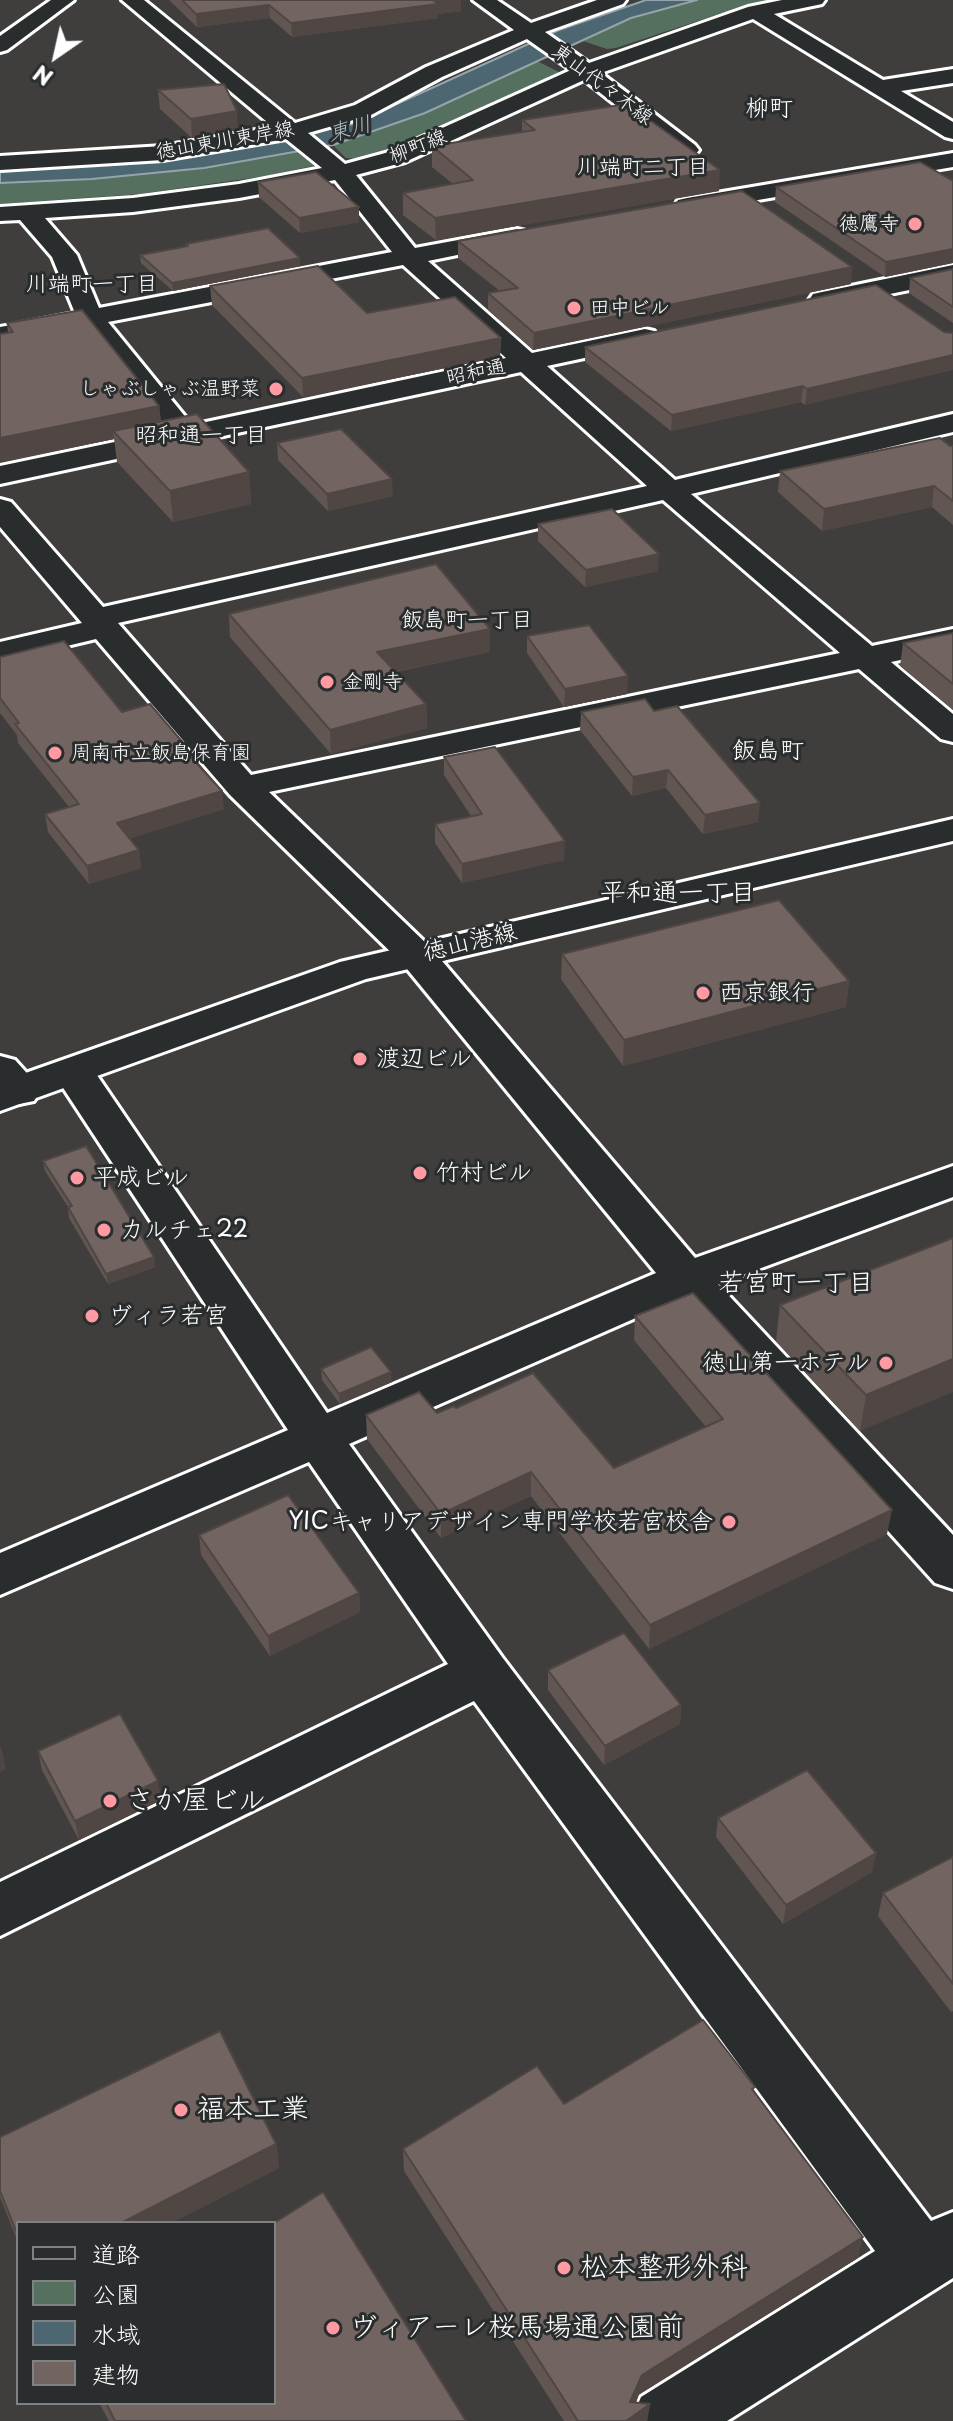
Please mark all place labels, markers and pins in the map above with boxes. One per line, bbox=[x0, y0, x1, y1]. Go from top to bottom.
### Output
place label: 徳鷹寺 bbox=[839, 212, 899, 236]
marker: 徳鷹寺 bbox=[906, 215, 924, 233]
place label: 田中ビル bbox=[590, 296, 670, 320]
marker: 田中ビル bbox=[565, 299, 583, 317]
place label: しゃぶしゃぶ温野菜 bbox=[80, 377, 260, 401]
marker: しゃぶしゃぶ温野菜 bbox=[267, 380, 285, 398]
place label: 金剛寺 bbox=[343, 670, 403, 694]
marker: 金剛寺 bbox=[318, 673, 336, 691]
place label: 周南市立飯島保育園 bbox=[71, 741, 251, 765]
marker: 周南市立飯島保育園 bbox=[46, 744, 64, 762]
place label: 西京銀行 bbox=[719, 979, 815, 1007]
marker: 西京銀行 bbox=[694, 984, 712, 1002]
place label: 渡辺ビル bbox=[376, 1045, 472, 1073]
marker: 渡辺ビル bbox=[351, 1050, 369, 1068]
place label: 竹村ビル bbox=[436, 1159, 532, 1187]
place label: 平成ビル bbox=[93, 1164, 189, 1192]
marker: 竹村ビル bbox=[411, 1164, 429, 1182]
marker: 平成ビル bbox=[68, 1169, 86, 1187]
place label: カルチェ22 bbox=[120, 1216, 248, 1244]
marker: カルチェ22 bbox=[95, 1221, 113, 1239]
place label: ヴィラ若宮 bbox=[108, 1302, 228, 1330]
marker: ヴィラ若宮 bbox=[83, 1307, 101, 1325]
place label: 徳山第一ホテル bbox=[702, 1349, 870, 1377]
marker: 徳山第一ホテル bbox=[877, 1354, 895, 1372]
place label: YICキャリアデザイン専門学校若宮校舎 bbox=[288, 1508, 713, 1536]
marker: YICキャリアデザイン専門学校若宮校舎 bbox=[720, 1513, 738, 1531]
place label: さか屋ビル bbox=[126, 1784, 266, 1818]
marker: さか屋ビル bbox=[101, 1792, 119, 1810]
place label: 福本工業 bbox=[197, 2093, 309, 2127]
marker: 福本工業 bbox=[172, 2101, 190, 2119]
place label: 松本整形外科 bbox=[580, 2251, 748, 2285]
marker: 松本整形外科 bbox=[555, 2259, 573, 2277]
place label: ヴィアーレ桜馬場通公園前 bbox=[349, 2311, 684, 2345]
marker: ヴィアーレ桜馬場通公園前 bbox=[324, 2319, 342, 2337]

